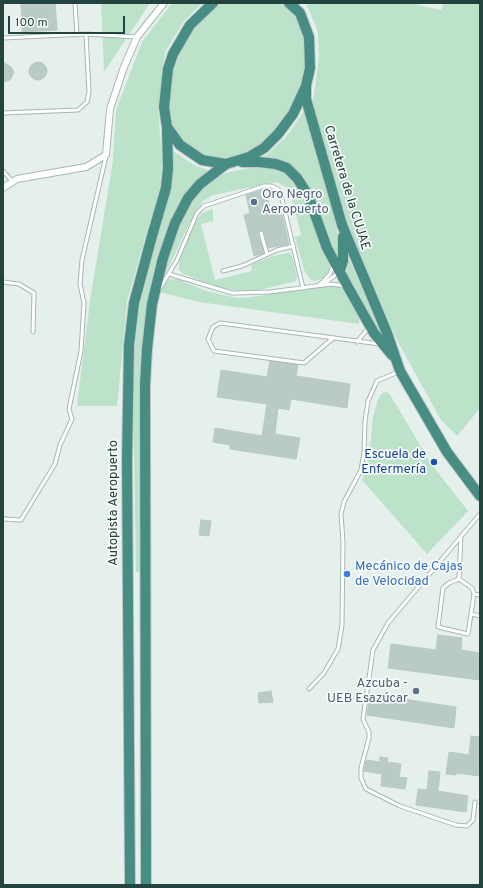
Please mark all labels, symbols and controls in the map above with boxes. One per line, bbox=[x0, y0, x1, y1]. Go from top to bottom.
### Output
scale bar bbox=[10, 8, 127, 34]
text: 100 m bbox=[15, 15, 48, 31]
street label: Carretera de la CUJAE bbox=[320, 124, 372, 252]
place label: Oro Negro Aeropuerto bbox=[262, 187, 329, 218]
marker: Oro Negro Aeropuerto bbox=[249, 197, 259, 207]
street label: Autopista Aeropuerto bbox=[106, 440, 122, 566]
place label: Escuela de Enfermería bbox=[361, 447, 426, 478]
marker: Escuela de Enfermería bbox=[429, 457, 439, 467]
place label: Mecánico de Cajas de Velocidad bbox=[355, 559, 463, 590]
marker: Mecánico de Cajas de Velocidad bbox=[342, 569, 352, 579]
place label: Azcuba - UEB Esazúcar bbox=[327, 676, 408, 707]
marker: Azcuba - UEB Esazúcar bbox=[411, 686, 421, 696]

